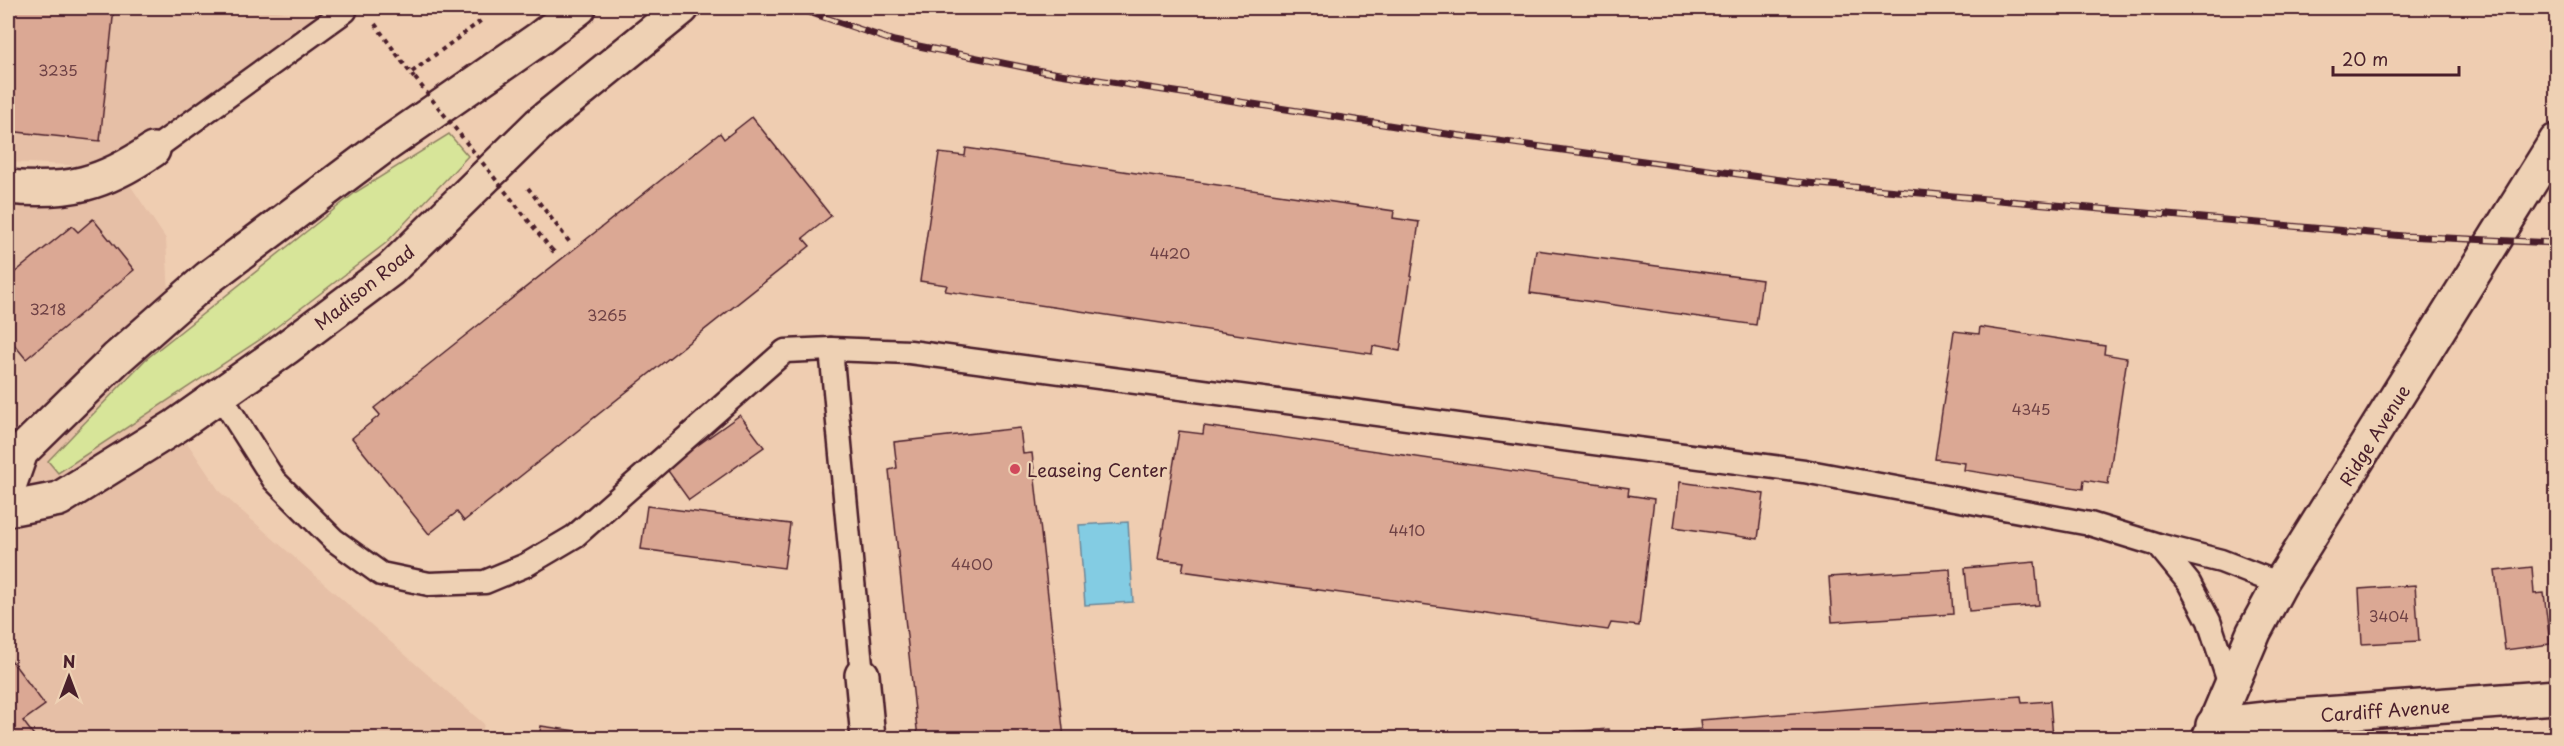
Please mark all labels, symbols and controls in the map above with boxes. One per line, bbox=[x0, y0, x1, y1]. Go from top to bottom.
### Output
scale bar bbox=[2333, 39, 2459, 77]
text: 20 m bbox=[2342, 45, 2388, 72]
house number: 3235 bbox=[38, 58, 78, 81]
street label: Madison Road bbox=[308, 238, 420, 336]
house number: 4420 bbox=[1150, 241, 1190, 264]
house number: 3218 bbox=[30, 297, 66, 320]
house number: 3265 bbox=[587, 303, 627, 326]
street label: Ridge Avenue bbox=[2332, 379, 2416, 491]
house number: 4345 bbox=[2012, 397, 2050, 420]
place label: Leaseing Center bbox=[1027, 456, 1168, 483]
marker: Leaseing Center bbox=[1008, 462, 1022, 476]
house number: 4410 bbox=[1389, 518, 1425, 541]
house number: 4400 bbox=[951, 552, 993, 575]
house number: 3404 bbox=[2369, 604, 2409, 627]
north arrow bbox=[39, 647, 99, 707]
text: N bbox=[63, 649, 75, 673]
street label: Cardiff Avenue bbox=[2319, 692, 2451, 728]

